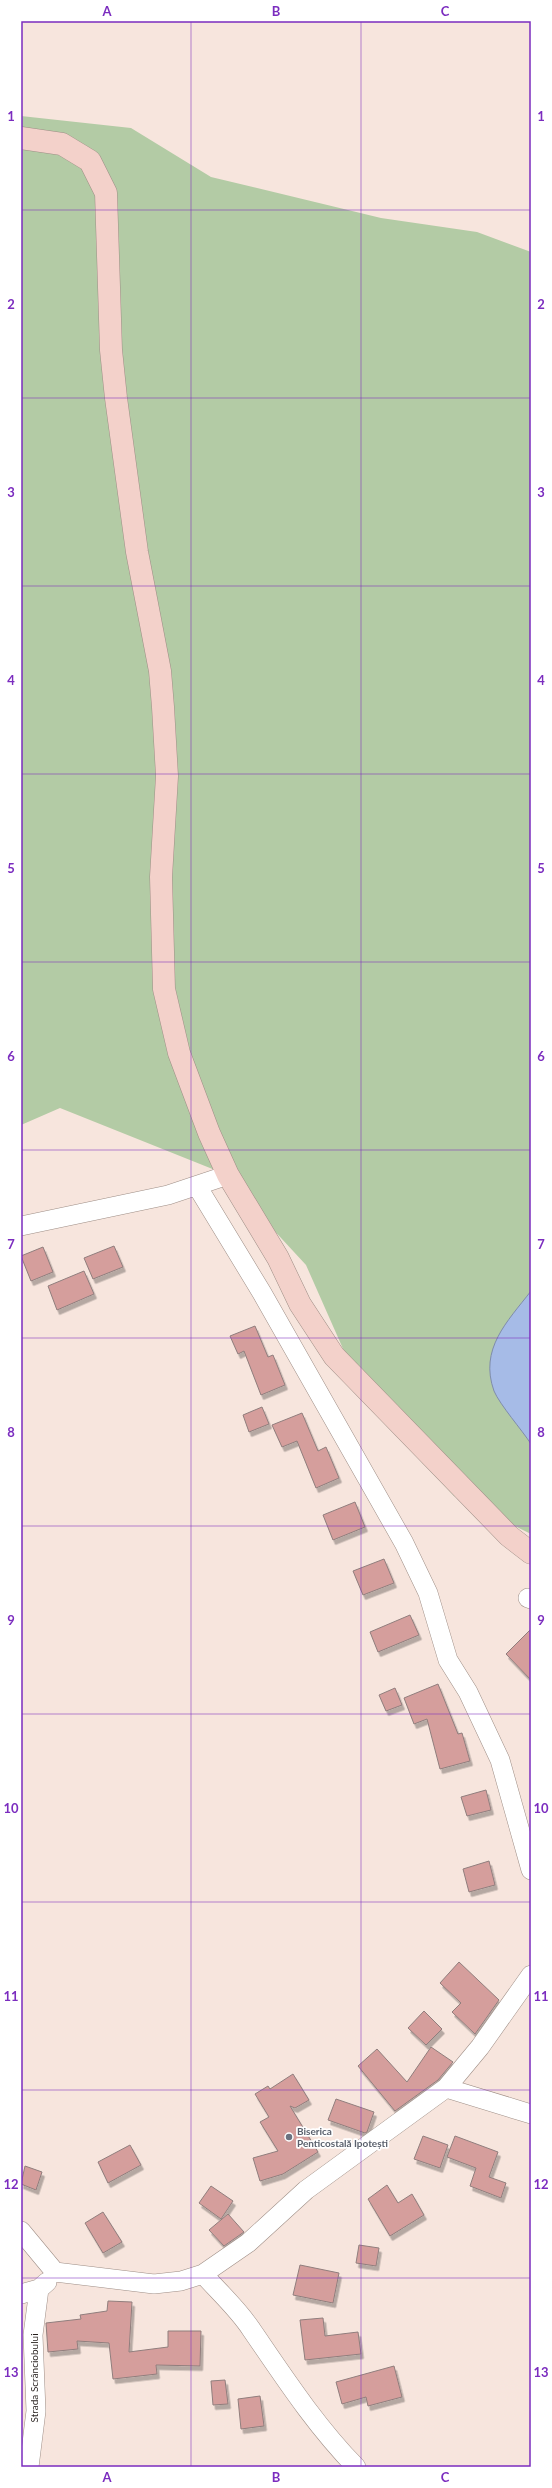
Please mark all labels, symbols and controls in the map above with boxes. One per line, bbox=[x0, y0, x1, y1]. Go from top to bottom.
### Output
text: A bbox=[101, 3, 112, 19]
text: B bbox=[272, 3, 281, 19]
text: C bbox=[441, 3, 450, 19]
text: 1 bbox=[7, 108, 15, 124]
text: 1 bbox=[537, 108, 545, 124]
text: 2 bbox=[7, 296, 15, 312]
text: 2 bbox=[537, 296, 545, 312]
text: 3 bbox=[7, 484, 15, 500]
text: 3 bbox=[537, 484, 545, 500]
text: 4 bbox=[7, 672, 15, 688]
text: 4 bbox=[537, 672, 545, 688]
text: 5 bbox=[7, 860, 15, 876]
text: 5 bbox=[537, 860, 545, 876]
text: 6 bbox=[7, 1048, 15, 1064]
text: 6 bbox=[537, 1048, 545, 1064]
text: 7 bbox=[7, 1236, 15, 1252]
text: 7 bbox=[537, 1236, 545, 1252]
text: 8 bbox=[7, 1424, 15, 1440]
text: 8 bbox=[537, 1424, 545, 1440]
text: 9 bbox=[7, 1612, 15, 1628]
text: 9 bbox=[537, 1612, 545, 1628]
text: 10 bbox=[3, 1800, 19, 1816]
text: 10 bbox=[533, 1800, 549, 1816]
text: 11 bbox=[3, 1988, 19, 2004]
text: 11 bbox=[533, 1988, 549, 2004]
place label: Biserica Penticostală Ipotești bbox=[297, 2125, 388, 2149]
marker: Biserica Penticostală Ipotești bbox=[284, 2132, 294, 2142]
text: 12 bbox=[3, 2176, 19, 2192]
text: 12 bbox=[533, 2176, 549, 2192]
street label: Strada Scrânciobului bbox=[28, 2333, 40, 2423]
text: 13 bbox=[3, 2364, 19, 2380]
text: 13 bbox=[533, 2364, 549, 2380]
text: A bbox=[101, 2469, 112, 2485]
text: B bbox=[272, 2469, 281, 2485]
text: C bbox=[441, 2469, 450, 2485]

